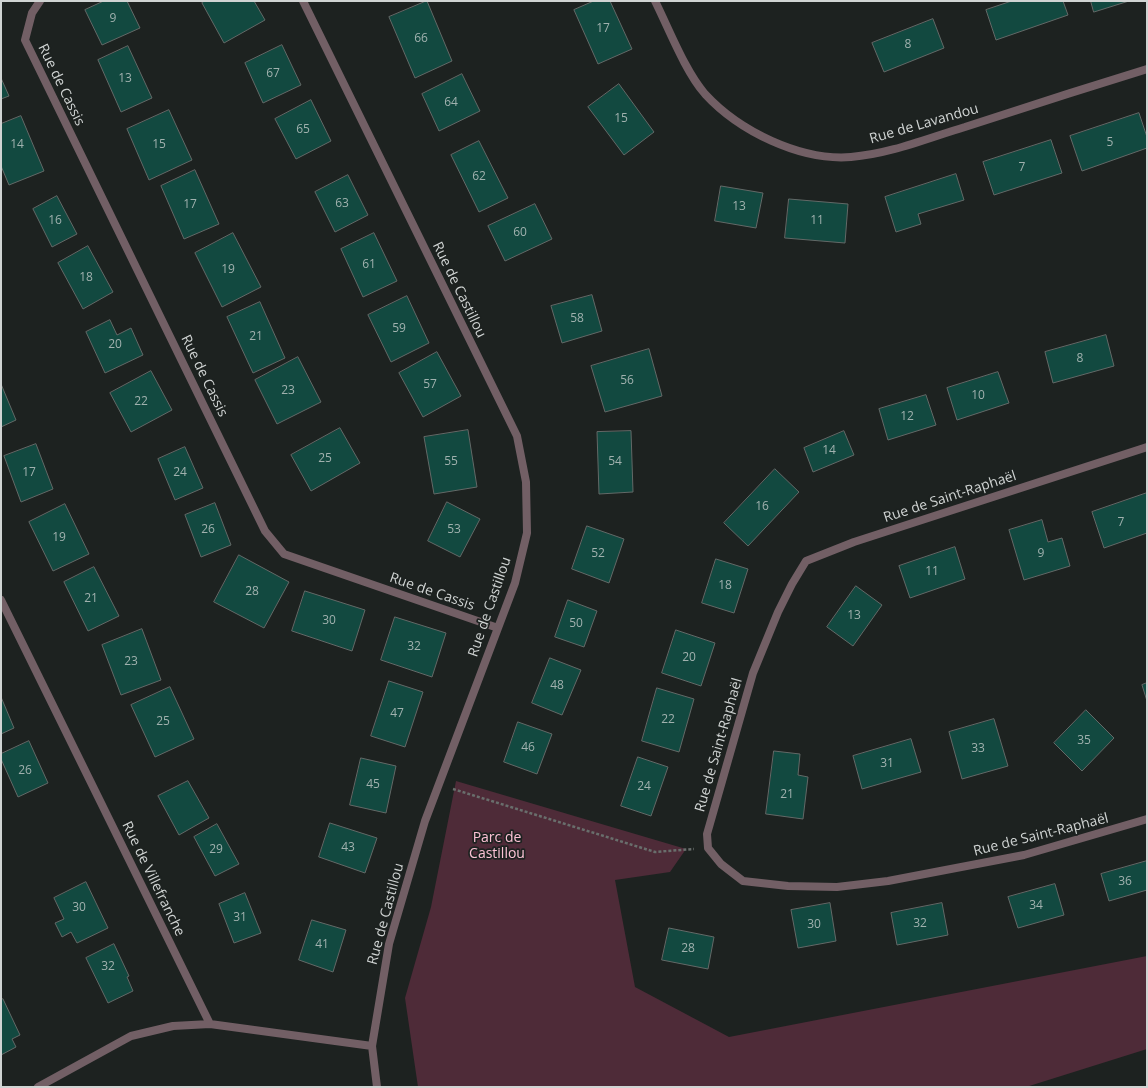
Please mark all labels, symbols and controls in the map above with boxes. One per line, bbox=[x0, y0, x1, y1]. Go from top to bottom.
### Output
house number: 9 bbox=[110, 12, 116, 26]
house number: 17 bbox=[596, 22, 610, 36]
house number: 66 bbox=[414, 32, 428, 46]
house number: 8 bbox=[905, 38, 911, 52]
street label: Rue de Cassis bbox=[34, 41, 88, 129]
house number: 67 bbox=[266, 67, 280, 81]
house number: 13 bbox=[118, 72, 132, 86]
house number: 64 bbox=[444, 96, 458, 110]
street label: Rue de Lavandou bbox=[867, 100, 981, 148]
house number: 15 bbox=[614, 112, 628, 126]
house number: 65 bbox=[296, 123, 310, 137]
house number: 5 bbox=[1107, 136, 1113, 150]
house number: 14 bbox=[10, 138, 24, 152]
house number: 15 bbox=[152, 138, 166, 152]
house number: 7 bbox=[1019, 161, 1025, 175]
house number: 62 bbox=[472, 170, 486, 184]
house number: 63 bbox=[335, 197, 349, 211]
house number: 17 bbox=[183, 198, 197, 212]
house number: 13 bbox=[732, 200, 746, 214]
house number: 16 bbox=[48, 214, 62, 228]
house number: 11 bbox=[810, 214, 824, 228]
house number: 60 bbox=[513, 226, 527, 240]
street label: Rue de Castillou bbox=[429, 239, 489, 341]
house number: 61 bbox=[362, 258, 376, 272]
house number: 19 bbox=[221, 263, 235, 277]
house number: 18 bbox=[79, 271, 93, 285]
house number: 58 bbox=[570, 312, 584, 326]
house number: 59 bbox=[392, 322, 406, 336]
house number: 21 bbox=[249, 330, 263, 344]
street label: Rue de Cassis bbox=[177, 332, 231, 420]
house number: 20 bbox=[108, 338, 122, 352]
house number: 8 bbox=[1077, 352, 1083, 366]
house number: 56 bbox=[620, 374, 634, 388]
house number: 57 bbox=[423, 378, 437, 392]
house number: 23 bbox=[281, 384, 295, 398]
house number: 10 bbox=[971, 389, 985, 403]
house number: 22 bbox=[134, 395, 148, 409]
house number: 12 bbox=[900, 410, 914, 424]
house number: 14 bbox=[822, 444, 836, 458]
house number: 25 bbox=[318, 452, 332, 466]
house number: 55 bbox=[444, 455, 458, 469]
house number: 54 bbox=[608, 455, 622, 469]
house number: 17 bbox=[22, 466, 36, 480]
house number: 24 bbox=[173, 466, 187, 480]
street label: Rue de Saint-Raphaël bbox=[881, 468, 1019, 526]
house number: 16 bbox=[755, 500, 769, 514]
house number: 7 bbox=[1118, 516, 1124, 530]
house number: 26 bbox=[201, 523, 215, 537]
house number: 53 bbox=[447, 523, 461, 537]
house number: 19 bbox=[52, 531, 66, 545]
house number: 52 bbox=[591, 547, 605, 561]
house number: 9 bbox=[1038, 547, 1044, 561]
street label: Rue de Castillou bbox=[465, 555, 515, 659]
house number: 11 bbox=[925, 565, 939, 579]
street label: Rue de Cassis bbox=[387, 570, 477, 614]
house number: 18 bbox=[718, 579, 732, 593]
house number: 28 bbox=[245, 585, 259, 599]
house number: 21 bbox=[84, 592, 98, 606]
house number: 13 bbox=[847, 609, 861, 623]
house number: 30 bbox=[322, 614, 336, 628]
house number: 50 bbox=[569, 617, 583, 631]
house number: 32 bbox=[407, 640, 421, 654]
house number: 20 bbox=[682, 651, 696, 665]
house number: 23 bbox=[124, 655, 138, 669]
street label: Rue de Saint-Raphaël bbox=[692, 676, 746, 814]
house number: 48 bbox=[550, 679, 564, 693]
house number: 47 bbox=[390, 707, 404, 721]
house number: 22 bbox=[661, 713, 675, 727]
house number: 25 bbox=[156, 715, 170, 729]
house number: 35 bbox=[1077, 734, 1091, 748]
house number: 46 bbox=[521, 741, 535, 755]
house number: 33 bbox=[971, 742, 985, 756]
house number: 31 bbox=[880, 757, 894, 771]
house number: 26 bbox=[18, 764, 32, 778]
house number: 45 bbox=[366, 778, 380, 792]
house number: 24 bbox=[637, 780, 651, 794]
house number: 21 bbox=[780, 788, 794, 802]
street label: Rue de Saint-Raphaël bbox=[972, 810, 1110, 860]
street label: Rue de Villefranche bbox=[118, 819, 188, 939]
park label: Parc de Castillou bbox=[469, 830, 525, 862]
house number: 43 bbox=[341, 841, 355, 855]
house number: 29 bbox=[209, 843, 223, 857]
street label: Rue de Castillou bbox=[364, 861, 408, 967]
house number: 36 bbox=[1118, 875, 1132, 889]
house number: 34 bbox=[1029, 899, 1043, 913]
house number: 30 bbox=[72, 901, 86, 915]
house number: 31 bbox=[233, 911, 247, 925]
house number: 32 bbox=[913, 917, 927, 931]
house number: 30 bbox=[807, 918, 821, 932]
house number: 41 bbox=[315, 938, 329, 952]
house number: 28 bbox=[681, 942, 695, 956]
house number: 32 bbox=[101, 960, 115, 974]

